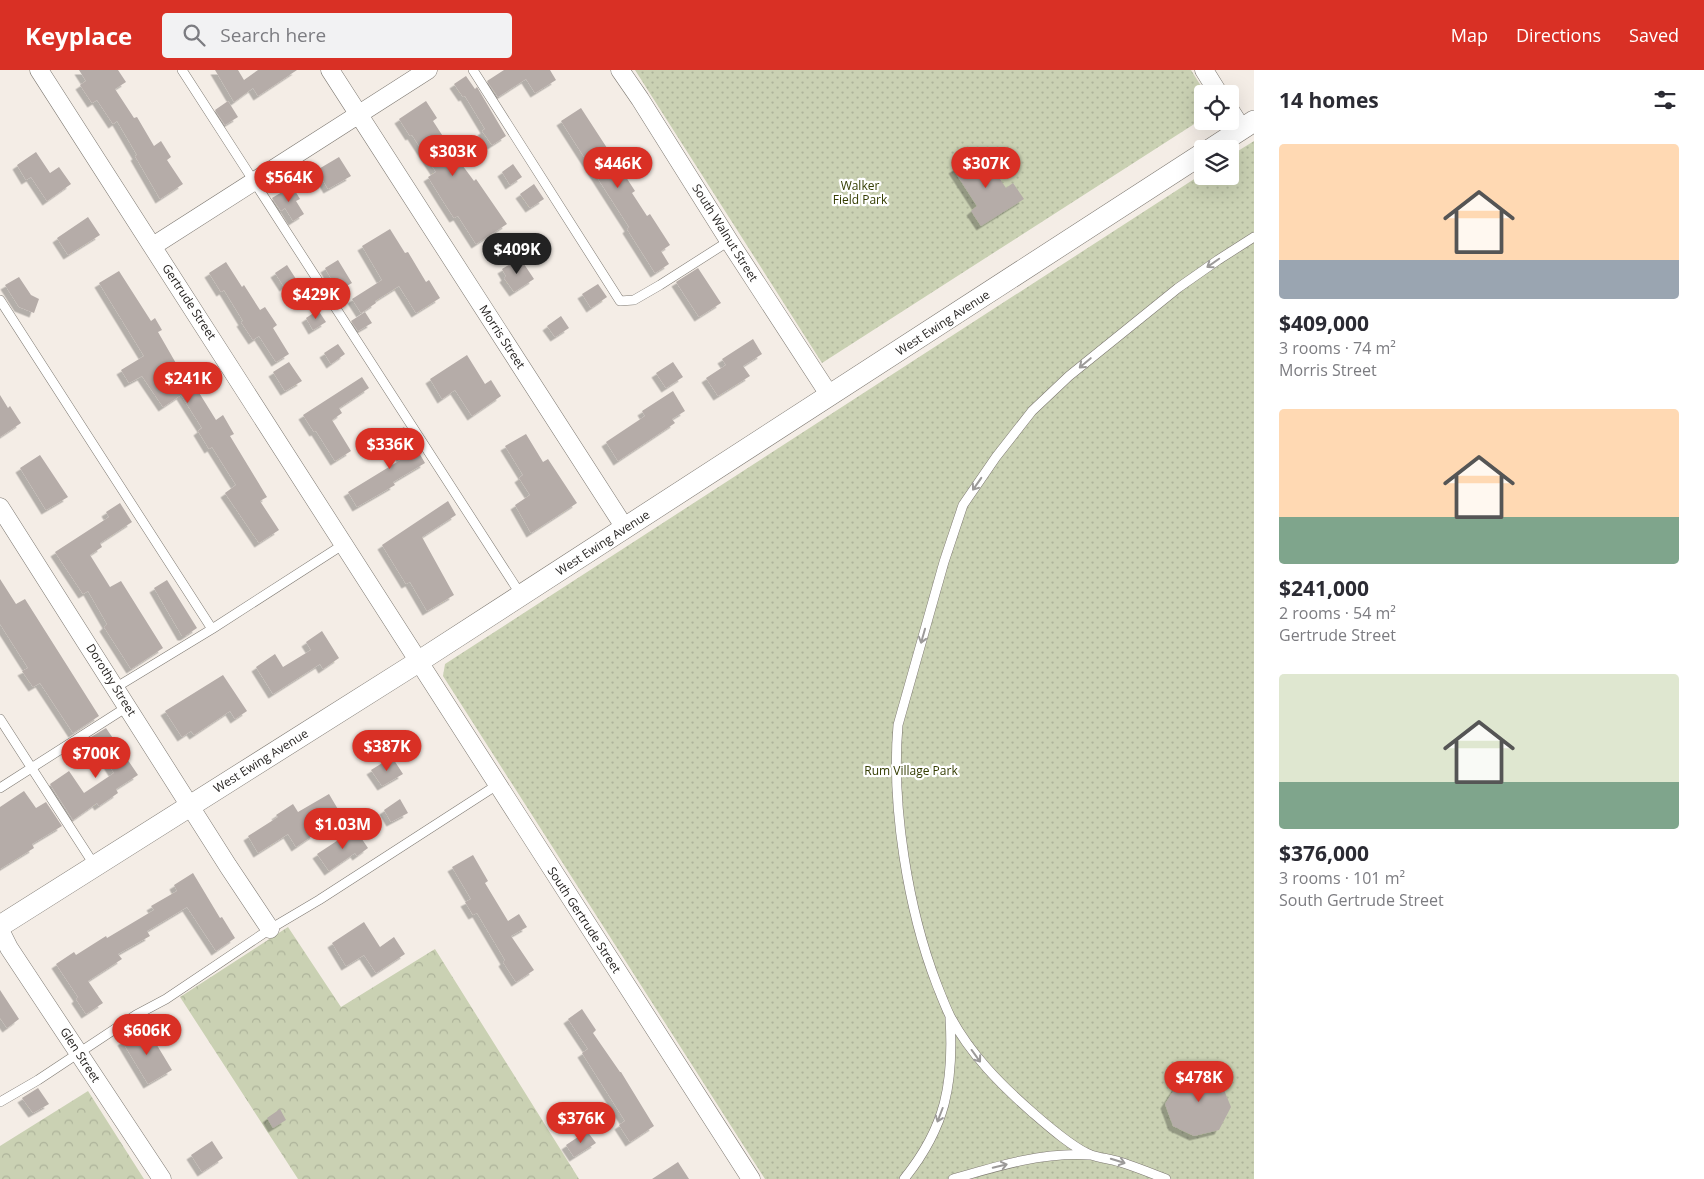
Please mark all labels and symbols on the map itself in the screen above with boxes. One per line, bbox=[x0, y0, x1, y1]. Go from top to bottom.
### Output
pin: $303K bbox=[418, 134, 488, 177]
pin: $446K bbox=[583, 146, 653, 189]
pin: $307K bbox=[951, 146, 1021, 189]
pin: $564K bbox=[254, 160, 324, 203]
park label: Walker Field Park bbox=[833, 177, 888, 208]
street label: South Walnut Street bbox=[688, 181, 762, 285]
pin: $409K bbox=[482, 232, 552, 275]
one-way arrow bbox=[1206, 258, 1220, 268]
street label: Gertrude Street bbox=[158, 260, 220, 343]
pin: $429K bbox=[281, 278, 351, 320]
street label: West Ewing Avenue bbox=[893, 286, 993, 359]
street label: Morris Street bbox=[475, 301, 529, 372]
one-way arrow bbox=[1078, 357, 1091, 368]
pin: $241K bbox=[153, 362, 223, 404]
pin: $336K bbox=[355, 428, 425, 470]
one-way arrow bbox=[972, 476, 982, 490]
street label: West Ewing Avenue bbox=[553, 506, 653, 579]
one-way arrow bbox=[917, 628, 927, 644]
street label: Dorothy Street bbox=[82, 640, 140, 719]
street label: West Ewing Avenue bbox=[210, 724, 312, 797]
pin: $387K bbox=[352, 730, 422, 772]
pin: $700K bbox=[61, 736, 131, 779]
park label: Rum Village Park bbox=[864, 762, 958, 779]
pin: $1.03M bbox=[302, 808, 384, 850]
street label: South Gertrude Street bbox=[544, 863, 625, 976]
pin: $606K bbox=[112, 1014, 182, 1056]
street label: Glen Street bbox=[56, 1024, 105, 1086]
one-way arrow bbox=[971, 1049, 982, 1062]
pin: $478K bbox=[1164, 1060, 1234, 1103]
pin: $376K bbox=[546, 1102, 616, 1144]
one-way arrow bbox=[935, 1107, 945, 1122]
one-way arrow bbox=[1110, 1157, 1126, 1167]
one-way arrow bbox=[991, 1161, 1007, 1170]

